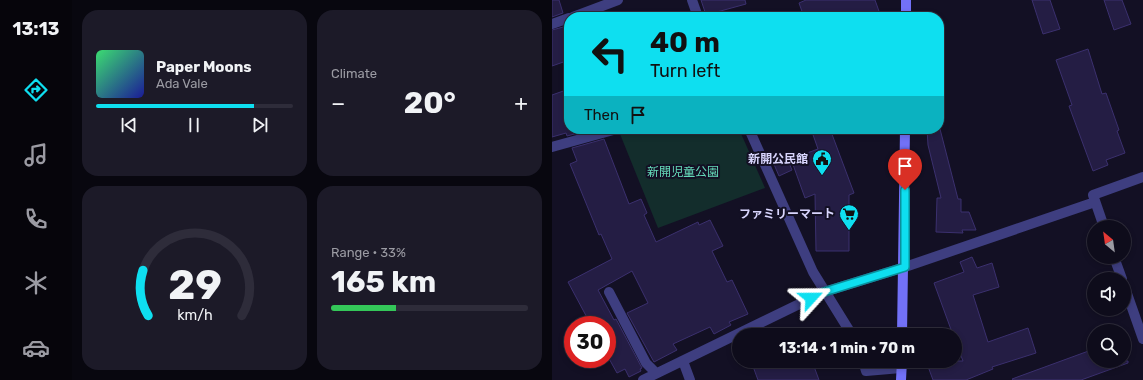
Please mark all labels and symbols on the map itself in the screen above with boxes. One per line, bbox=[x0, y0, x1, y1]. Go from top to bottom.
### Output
public building icon: 新開公民館 bbox=[811, 148, 833, 176]
pin bbox=[888, 149, 922, 190]
place label: 新開公民館 bbox=[748, 152, 808, 166]
park label: 新開児童公園 bbox=[647, 165, 719, 179]
supermarket icon: ファミリーマート bbox=[838, 203, 860, 231]
place label: ファミリーマート bbox=[739, 207, 835, 221]
north arrow bbox=[1087, 220, 1131, 264]
position arrow bbox=[790, 277, 832, 319]
speed limit sign: 30 bbox=[564, 316, 616, 368]

